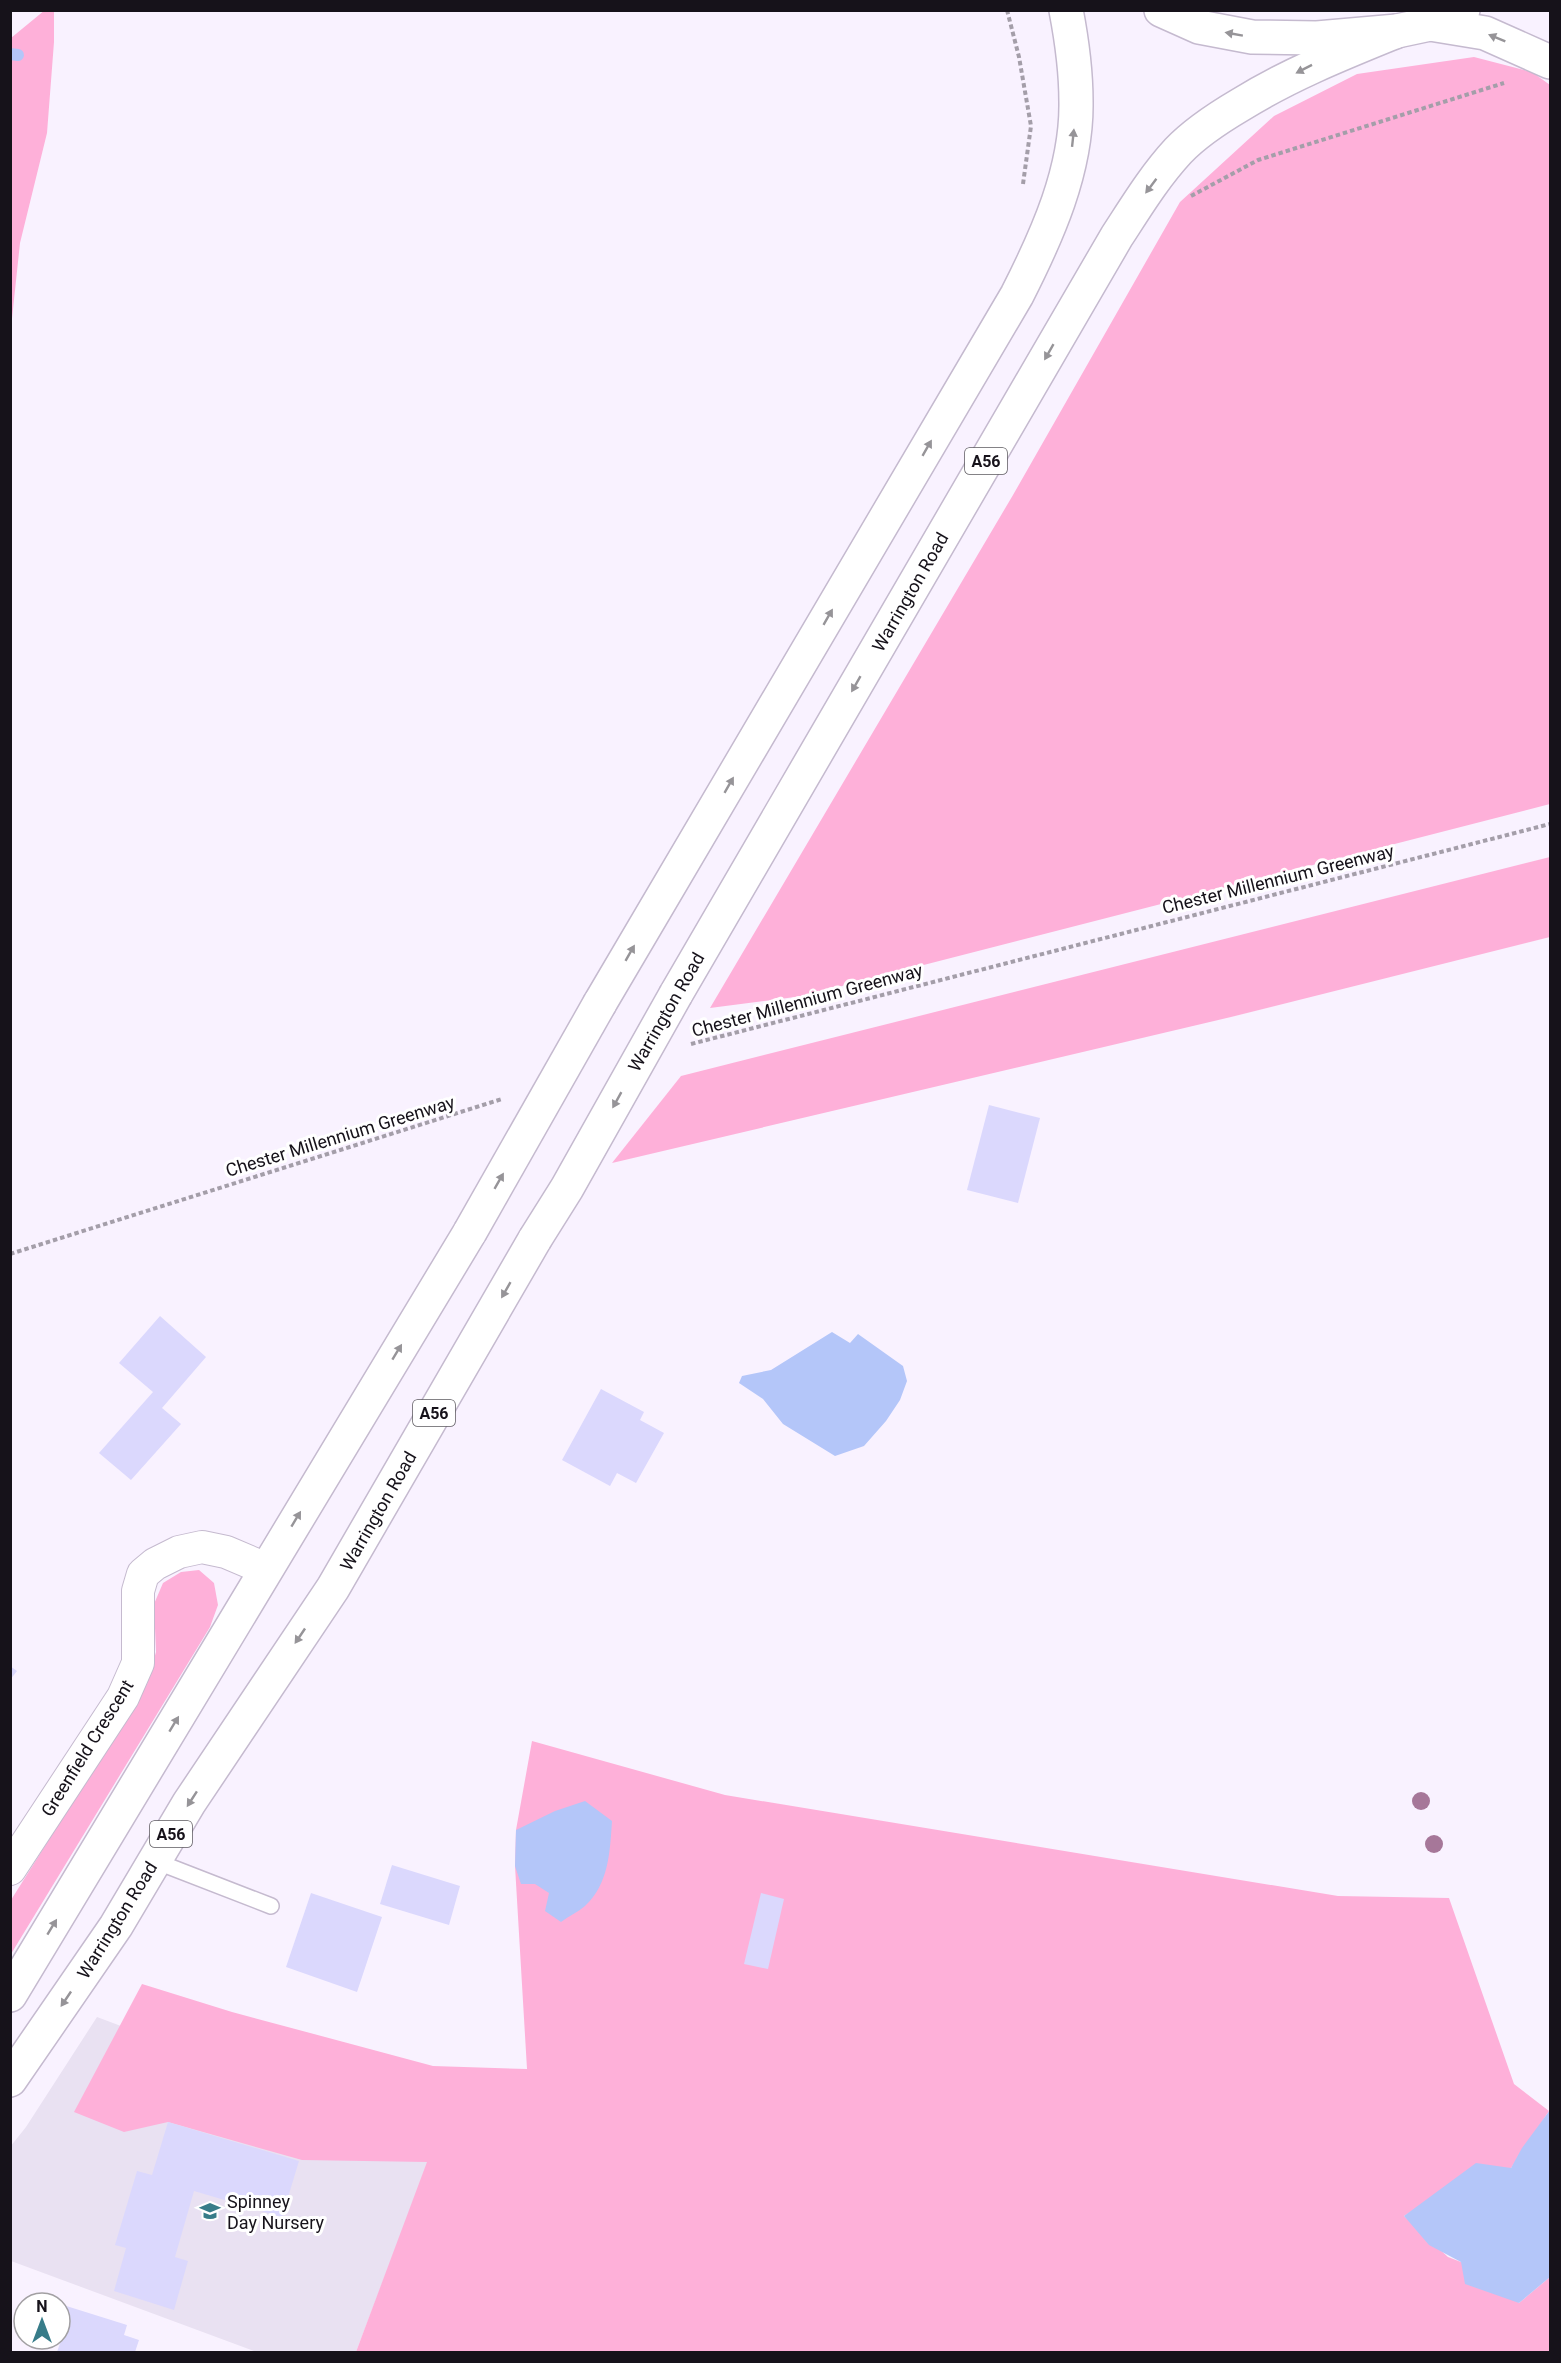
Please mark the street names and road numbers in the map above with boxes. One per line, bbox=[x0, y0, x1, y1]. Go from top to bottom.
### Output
road number: A56 bbox=[965, 448, 1007, 474]
street label: Warrington Road bbox=[867, 529, 953, 655]
street label: Chester Millennium Greenway bbox=[1160, 840, 1397, 918]
street label: Warrington Road bbox=[623, 949, 709, 1075]
street label: Chester Millennium Greenway bbox=[689, 959, 925, 1041]
street label: Chester Millennium Greenway bbox=[223, 1091, 457, 1181]
road number: A56 bbox=[413, 1400, 455, 1426]
street label: Warrington Road bbox=[335, 1448, 421, 1574]
street label: Greenfield Crescent bbox=[36, 1676, 138, 1820]
road number: A56 bbox=[150, 1821, 192, 1847]
street label: Warrington Road bbox=[73, 1858, 161, 1982]

